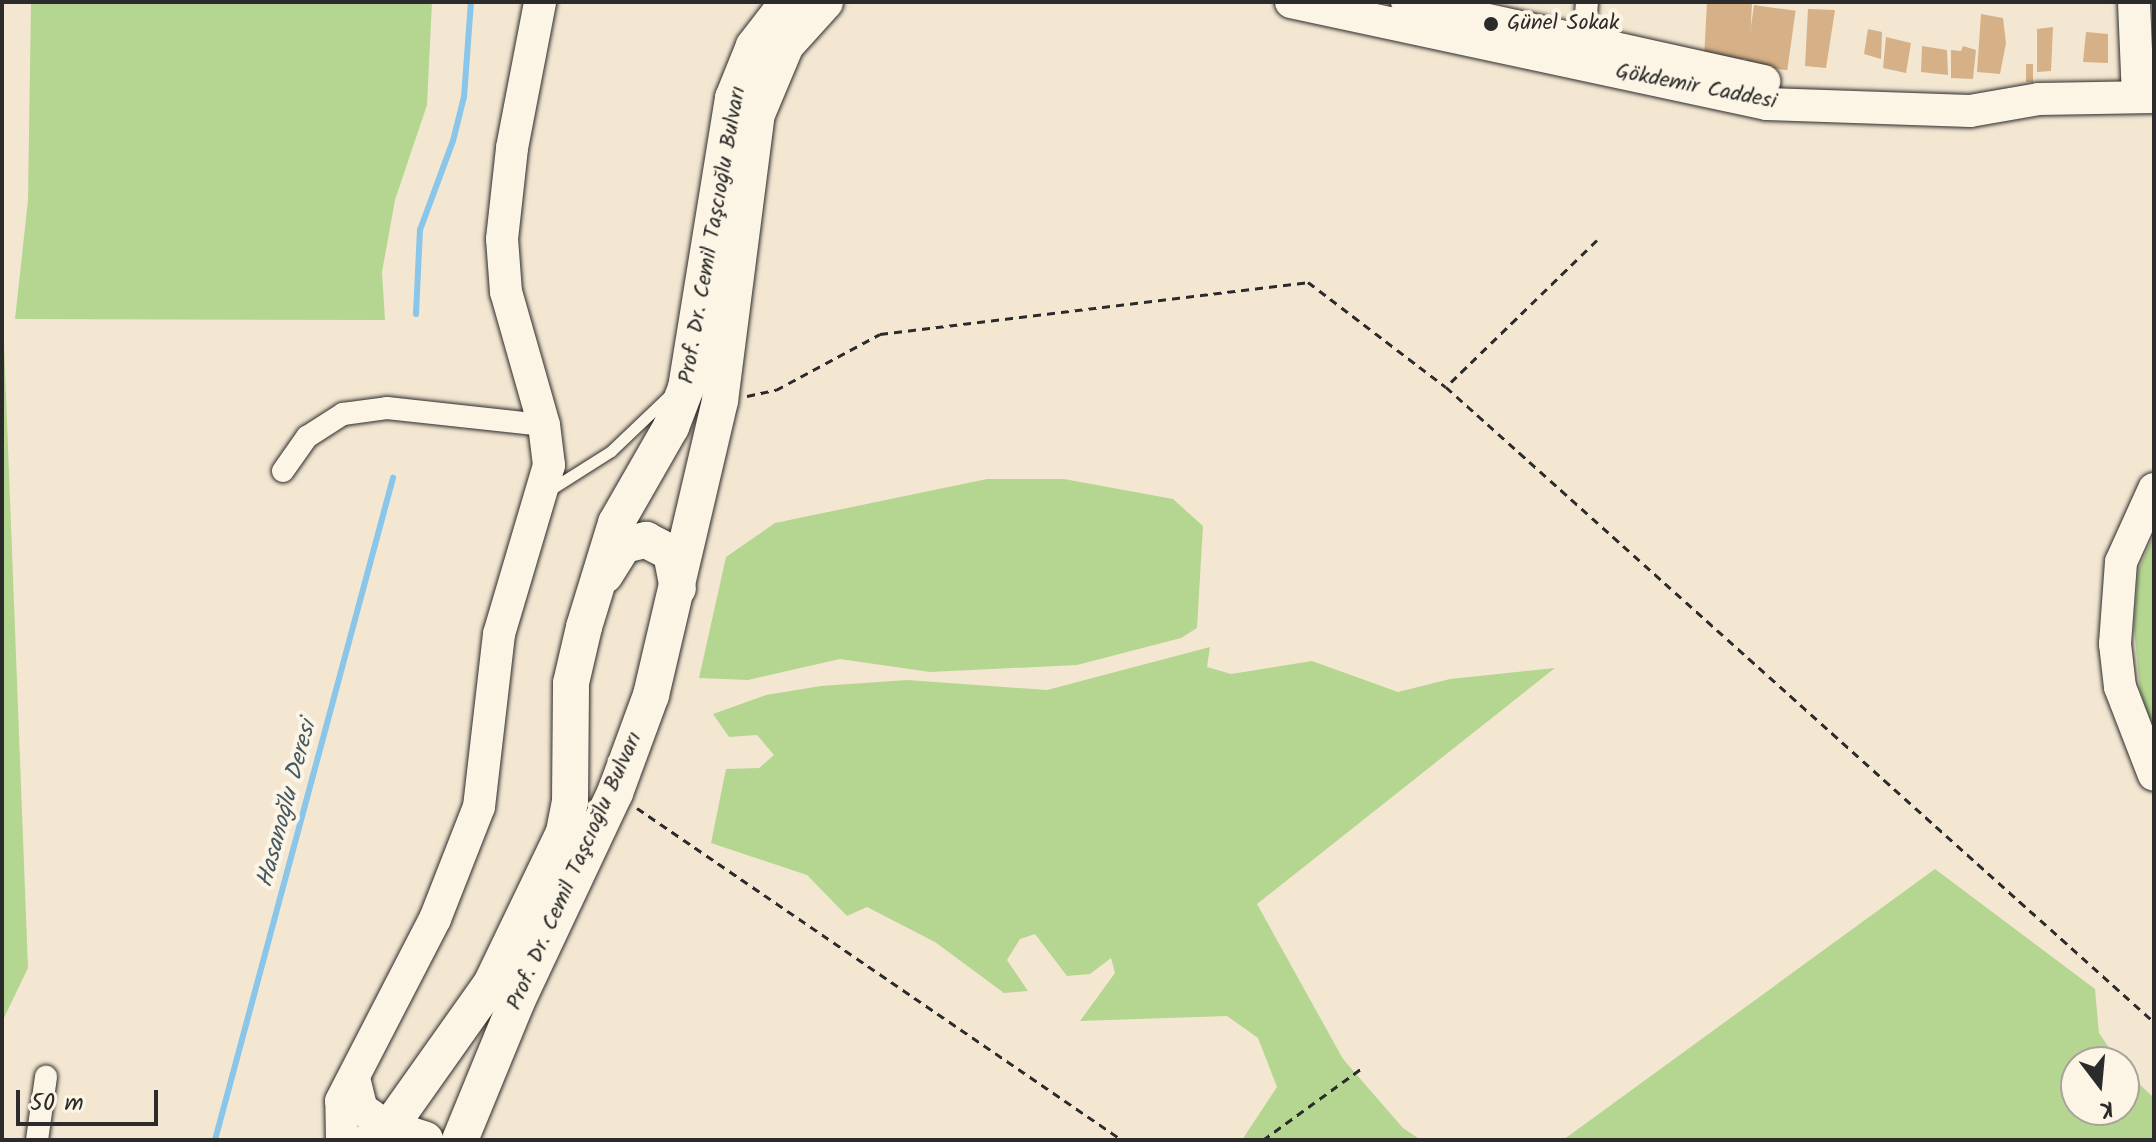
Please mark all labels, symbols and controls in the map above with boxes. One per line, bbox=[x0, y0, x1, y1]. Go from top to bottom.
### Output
place label: Günel Sokak bbox=[1507, 11, 1619, 37]
marker: Günel Sokak bbox=[1482, 15, 1500, 33]
street label: Gökdemir Caddesi bbox=[1613, 58, 1779, 116]
street label: Prof. Dr. Cemil Taşcıoğlu Bulvarı bbox=[674, 84, 752, 386]
water label: Hasanoğlu Deresi bbox=[251, 717, 323, 891]
street label: Prof. Dr. Cemil Taşcıoğlu Bulvarı bbox=[502, 728, 648, 1014]
north arrow bbox=[2060, 1046, 2140, 1126]
scale bar bbox=[20, 1074, 162, 1124]
text: 50 m bbox=[30, 1084, 84, 1123]
text: K bbox=[2095, 1089, 2117, 1126]

